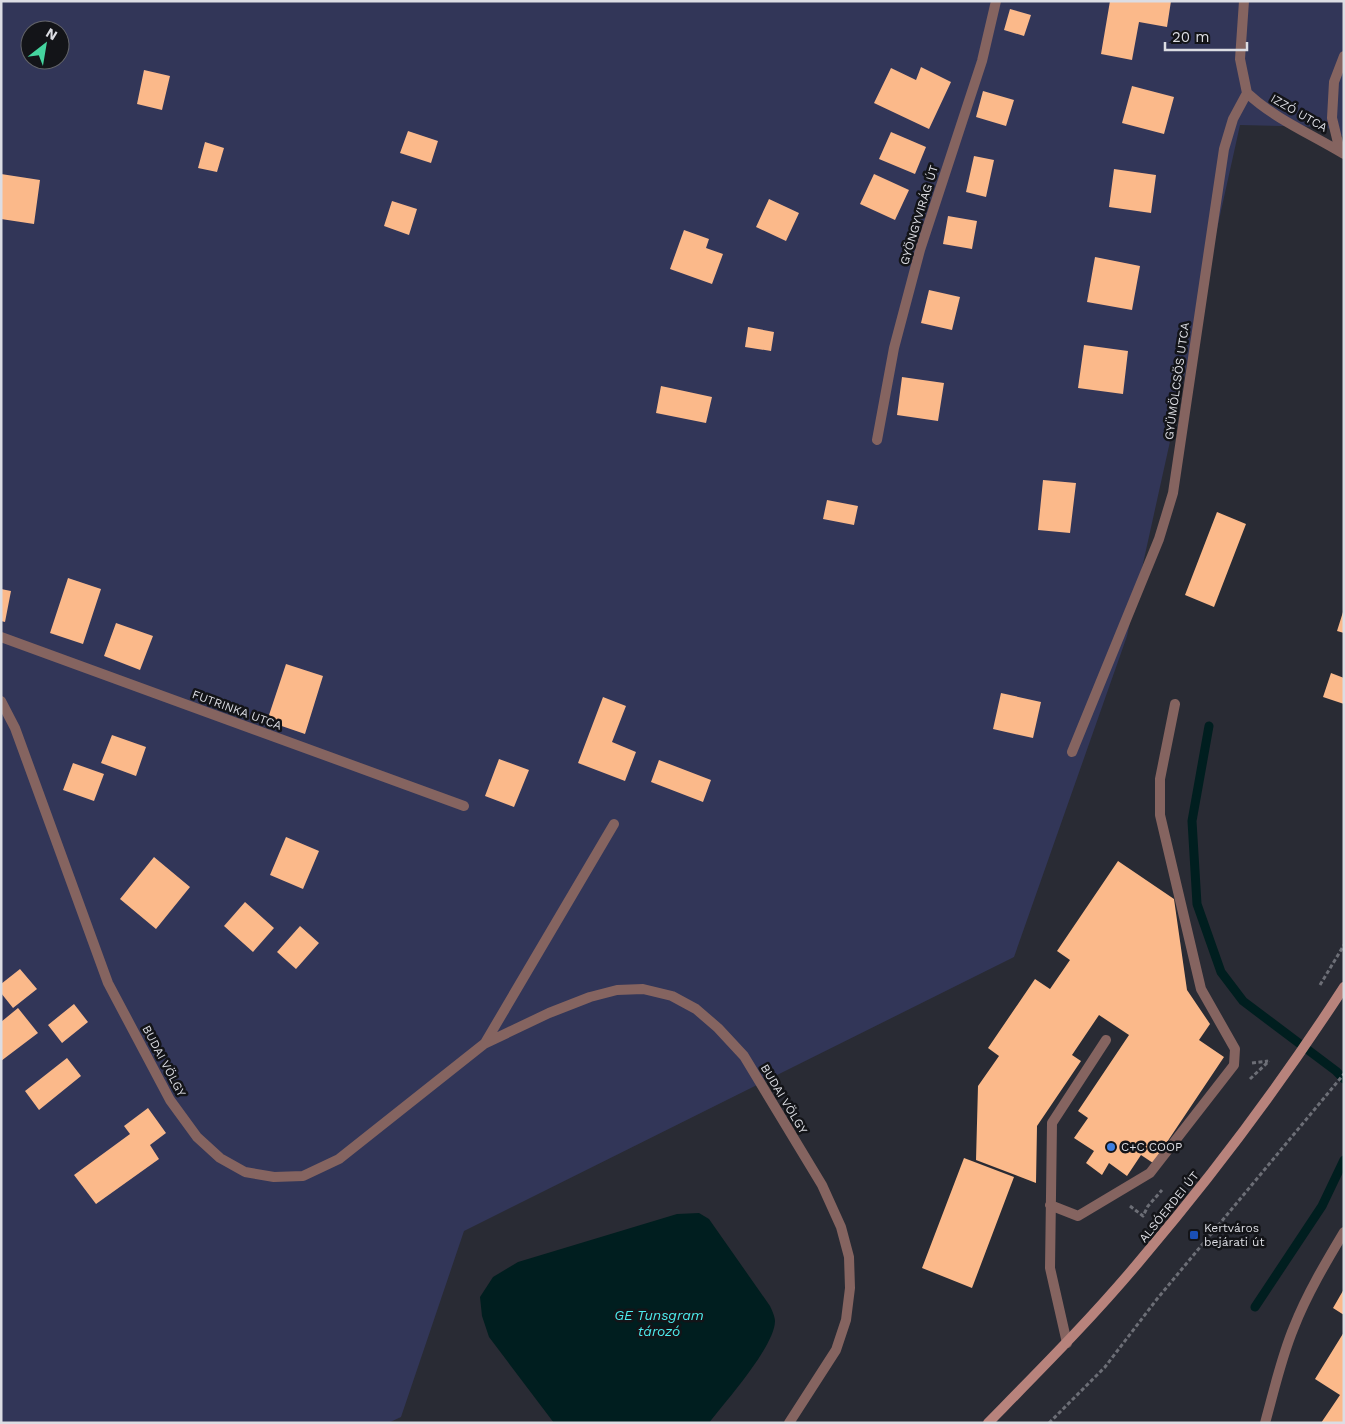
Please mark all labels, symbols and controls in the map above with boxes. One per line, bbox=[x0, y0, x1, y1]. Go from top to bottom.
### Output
north arrow bbox=[20, 20, 70, 70]
scale bar bbox=[1165, 20, 1248, 52]
text: N bbox=[43, 24, 60, 43]
text: 20 m bbox=[1172, 28, 1210, 46]
street label: IZZÓ UTCA bbox=[1268, 91, 1330, 135]
street label: GYÖNGYVIRÁG ÚT bbox=[897, 163, 941, 267]
street label: GYÜMÖLCSÖS UTCA bbox=[1162, 321, 1192, 441]
street label: FUTRINKA UTCA bbox=[190, 687, 284, 733]
street label: BUDAI VÖLGY bbox=[139, 1023, 189, 1099]
street label: BUDAI VÖLGY bbox=[758, 1062, 810, 1136]
place label: C+C COOP bbox=[1121, 1140, 1182, 1154]
marker: C+C COOP bbox=[1105, 1141, 1117, 1153]
street label: ALSÓERDEI ÚT bbox=[1136, 1169, 1202, 1245]
place label: Kertváros bejárati út bbox=[1204, 1221, 1264, 1249]
marker: Kertváros bejárati út bbox=[1188, 1229, 1200, 1241]
water label: GE Tunsgram tározó bbox=[614, 1307, 704, 1339]

